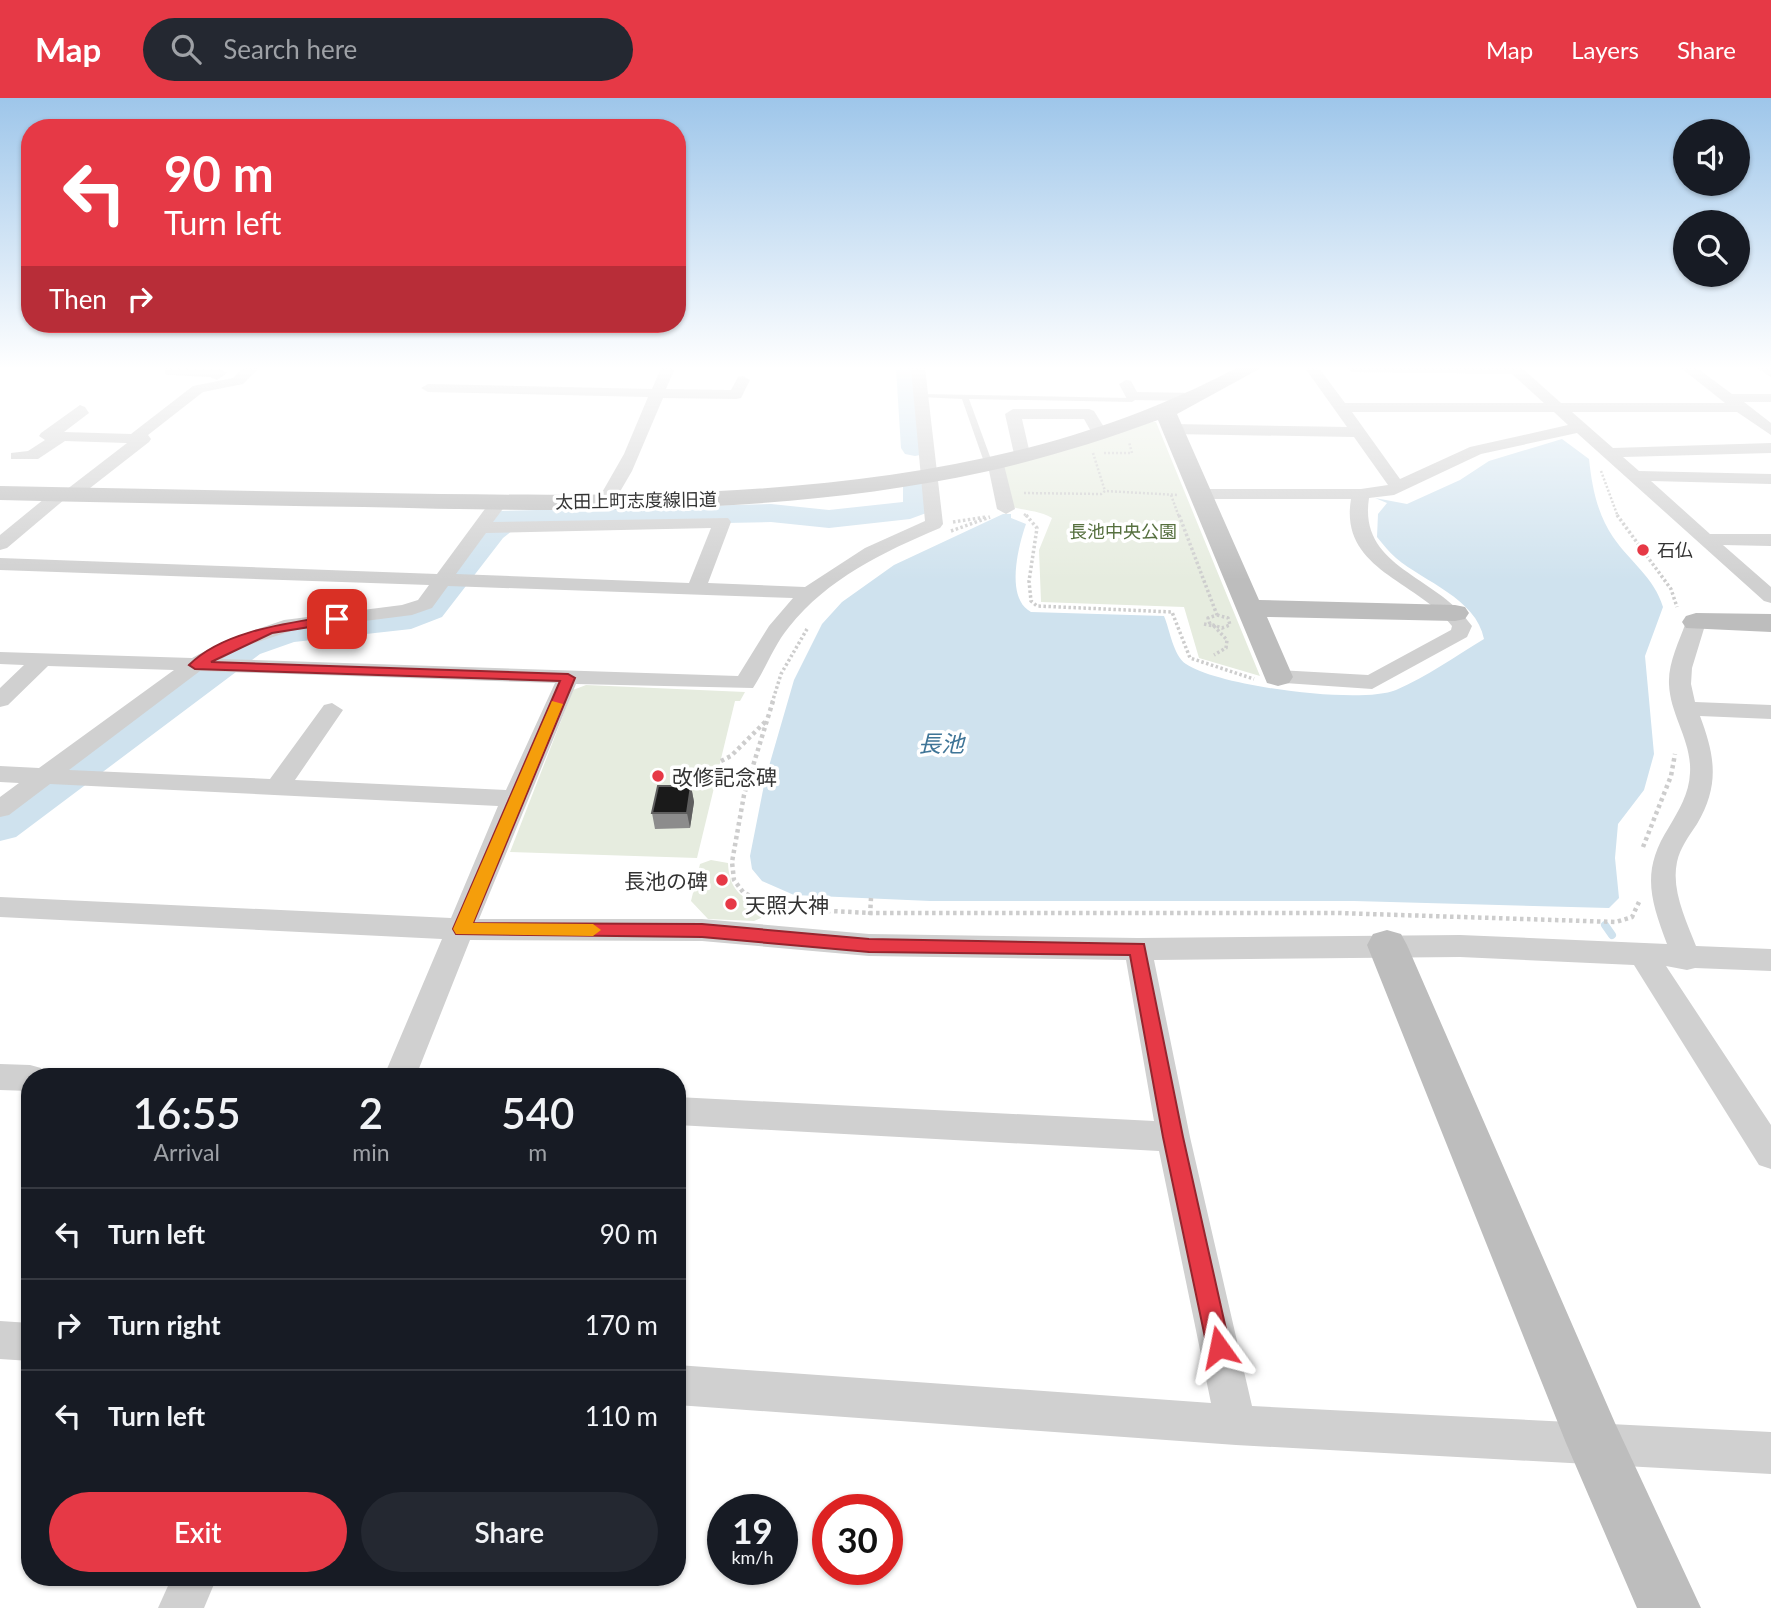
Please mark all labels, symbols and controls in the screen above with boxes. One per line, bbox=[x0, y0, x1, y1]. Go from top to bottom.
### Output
search box bbox=[143, 18, 633, 81]
text: Map bbox=[35, 29, 101, 69]
icon: search bbox=[167, 30, 205, 68]
text: Search here bbox=[223, 33, 357, 65]
text: Map bbox=[1486, 35, 1533, 64]
text: Layers bbox=[1571, 35, 1639, 64]
text: Share bbox=[1677, 35, 1736, 64]
map controls bbox=[1673, 119, 1750, 287]
button: sound bbox=[1673, 119, 1750, 196]
text: 90 m bbox=[164, 144, 274, 202]
icon: left bbox=[49, 147, 140, 238]
text: Turn left bbox=[164, 203, 281, 242]
button: search bbox=[1673, 210, 1750, 287]
icon: right bbox=[121, 280, 159, 318]
text: Then bbox=[49, 283, 107, 315]
street label: 太田上町志度線旧道 bbox=[555, 488, 717, 512]
park label: 長池中央公園 bbox=[1069, 520, 1177, 542]
place label: 石仏 bbox=[1657, 539, 1693, 561]
marker: 石仏 bbox=[1635, 542, 1651, 558]
pin bbox=[307, 589, 367, 649]
icon: arrive bbox=[318, 600, 356, 638]
water label: 長池 bbox=[918, 729, 966, 757]
place label: 改修記念碑 bbox=[672, 764, 777, 789]
marker: 改修記念碑 bbox=[650, 768, 666, 784]
place label: 長池の碑 bbox=[624, 868, 708, 893]
marker: 長池の碑 bbox=[714, 872, 730, 888]
place label: 天照大神 bbox=[745, 892, 829, 917]
marker: 天照大神 bbox=[723, 896, 739, 912]
text: 16:55 bbox=[133, 1088, 241, 1138]
text: 2 bbox=[359, 1088, 383, 1138]
text: 540 bbox=[501, 1088, 574, 1138]
text: Arrival bbox=[154, 1138, 220, 1166]
text: min bbox=[352, 1138, 390, 1166]
text: m bbox=[528, 1138, 547, 1166]
icon: left bbox=[49, 1215, 87, 1253]
text: Turn left bbox=[108, 1218, 205, 1250]
text: 90 m bbox=[600, 1218, 658, 1250]
icon: right bbox=[49, 1306, 87, 1344]
text: Turn right bbox=[108, 1309, 221, 1341]
text: 170 m bbox=[585, 1309, 658, 1341]
position arrow bbox=[1182, 1310, 1256, 1384]
icon: left bbox=[49, 1397, 87, 1435]
text: Turn left bbox=[108, 1400, 205, 1432]
text: 110 m bbox=[585, 1400, 658, 1432]
button: Exit bbox=[49, 1492, 347, 1572]
button: Share bbox=[361, 1492, 658, 1572]
speed limit sign: 30 bbox=[812, 1494, 903, 1585]
text: 19 bbox=[732, 1509, 773, 1551]
text: km/h bbox=[731, 1546, 774, 1568]

